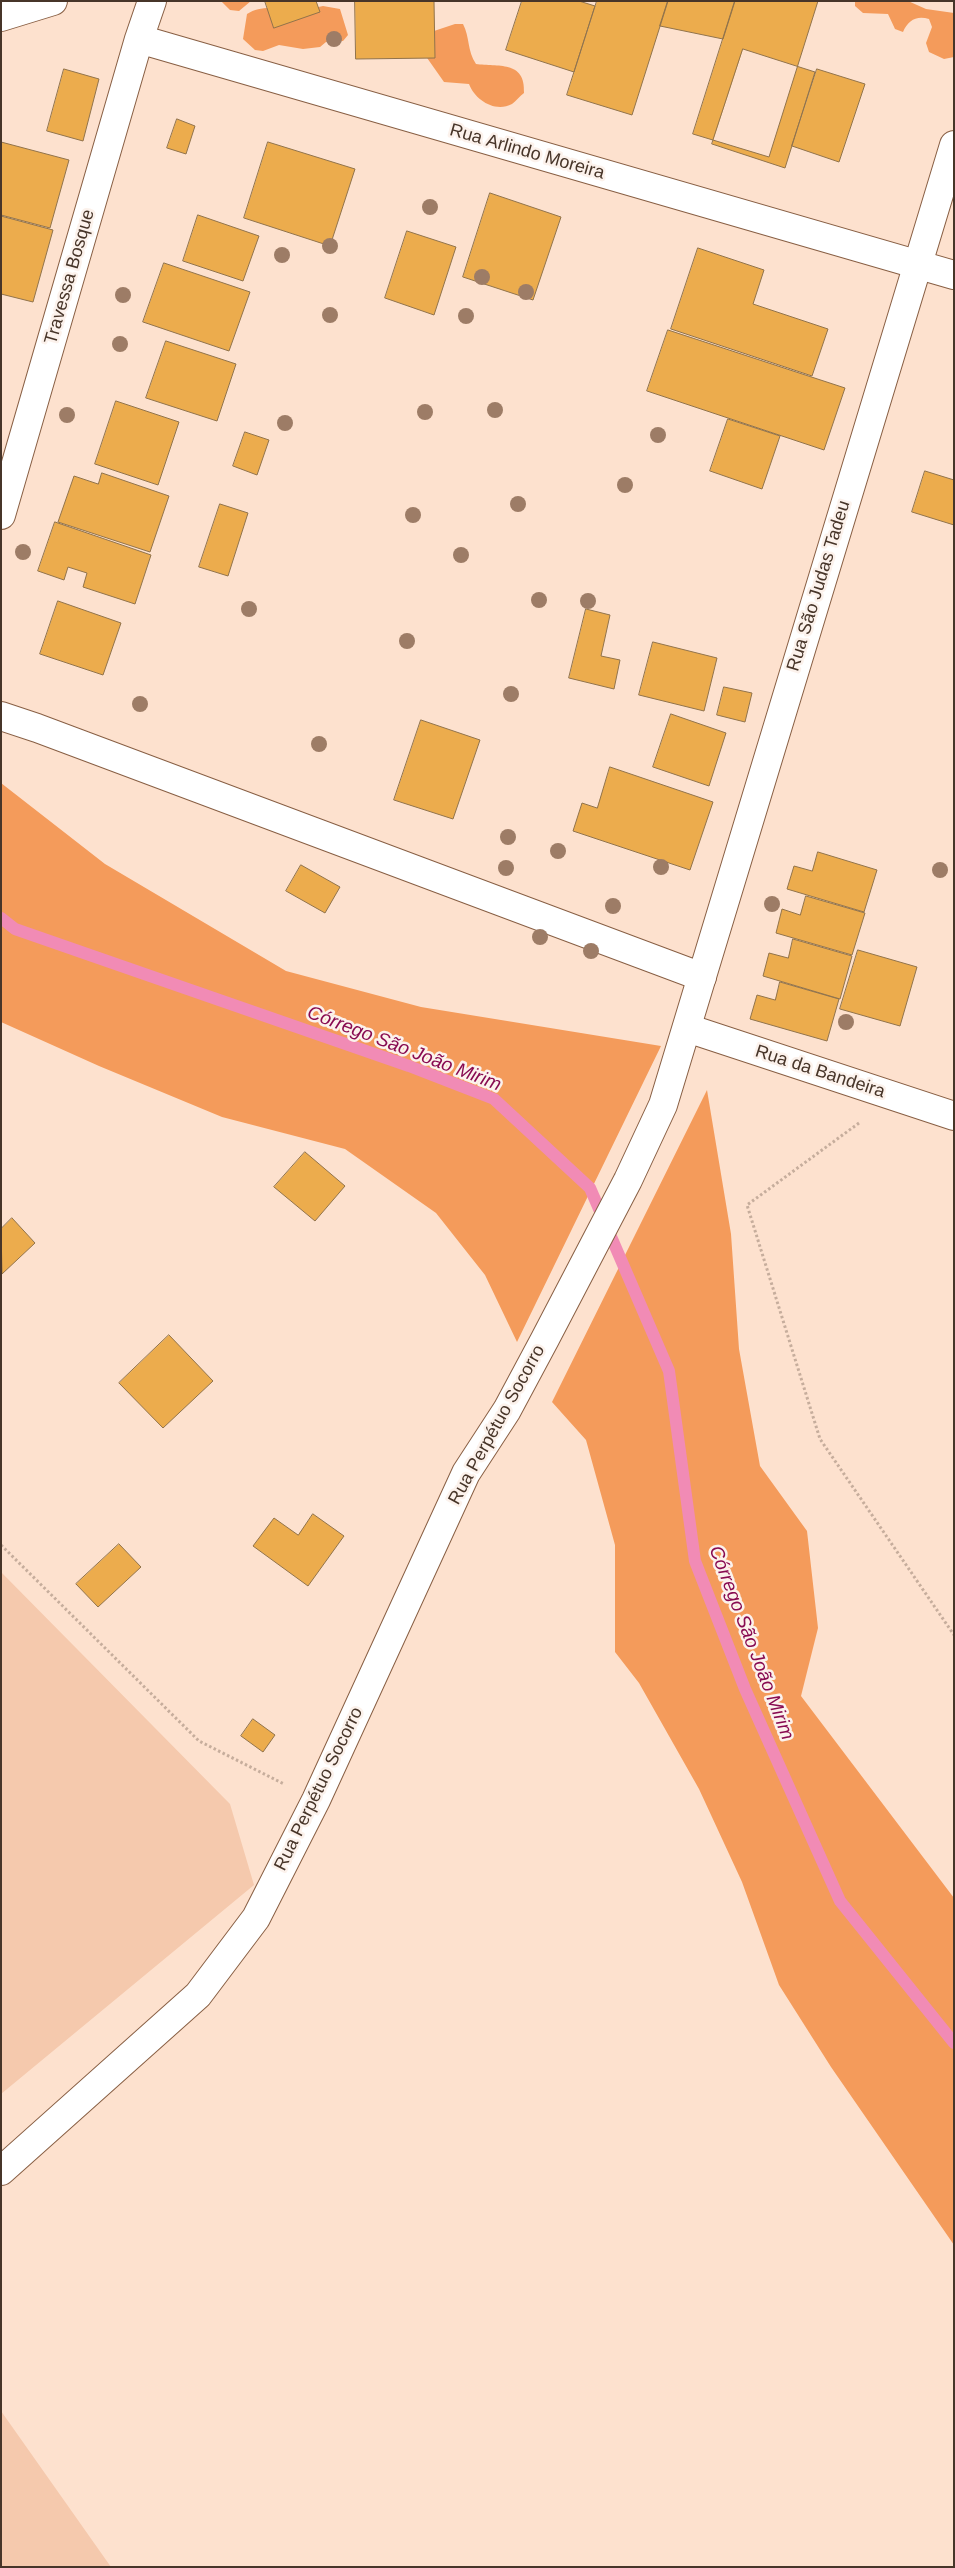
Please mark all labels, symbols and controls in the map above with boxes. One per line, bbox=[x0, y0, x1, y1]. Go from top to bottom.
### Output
street label: Rua Arlindo Moreira bbox=[447, 120, 607, 184]
street label: Travessa Bosque bbox=[40, 207, 100, 347]
street label: Rua São Judas Tadeu bbox=[783, 498, 855, 674]
water label: Córrego São João Mirim bbox=[304, 1001, 504, 1097]
street label: Rua da Bandeira bbox=[752, 1041, 888, 1103]
street label: Rua Perpétuo Socorro bbox=[444, 1341, 550, 1509]
water label: Córrego São João Mirim bbox=[703, 1543, 799, 1743]
street label: Rua Perpétuo Socorro bbox=[270, 1704, 368, 1874]

